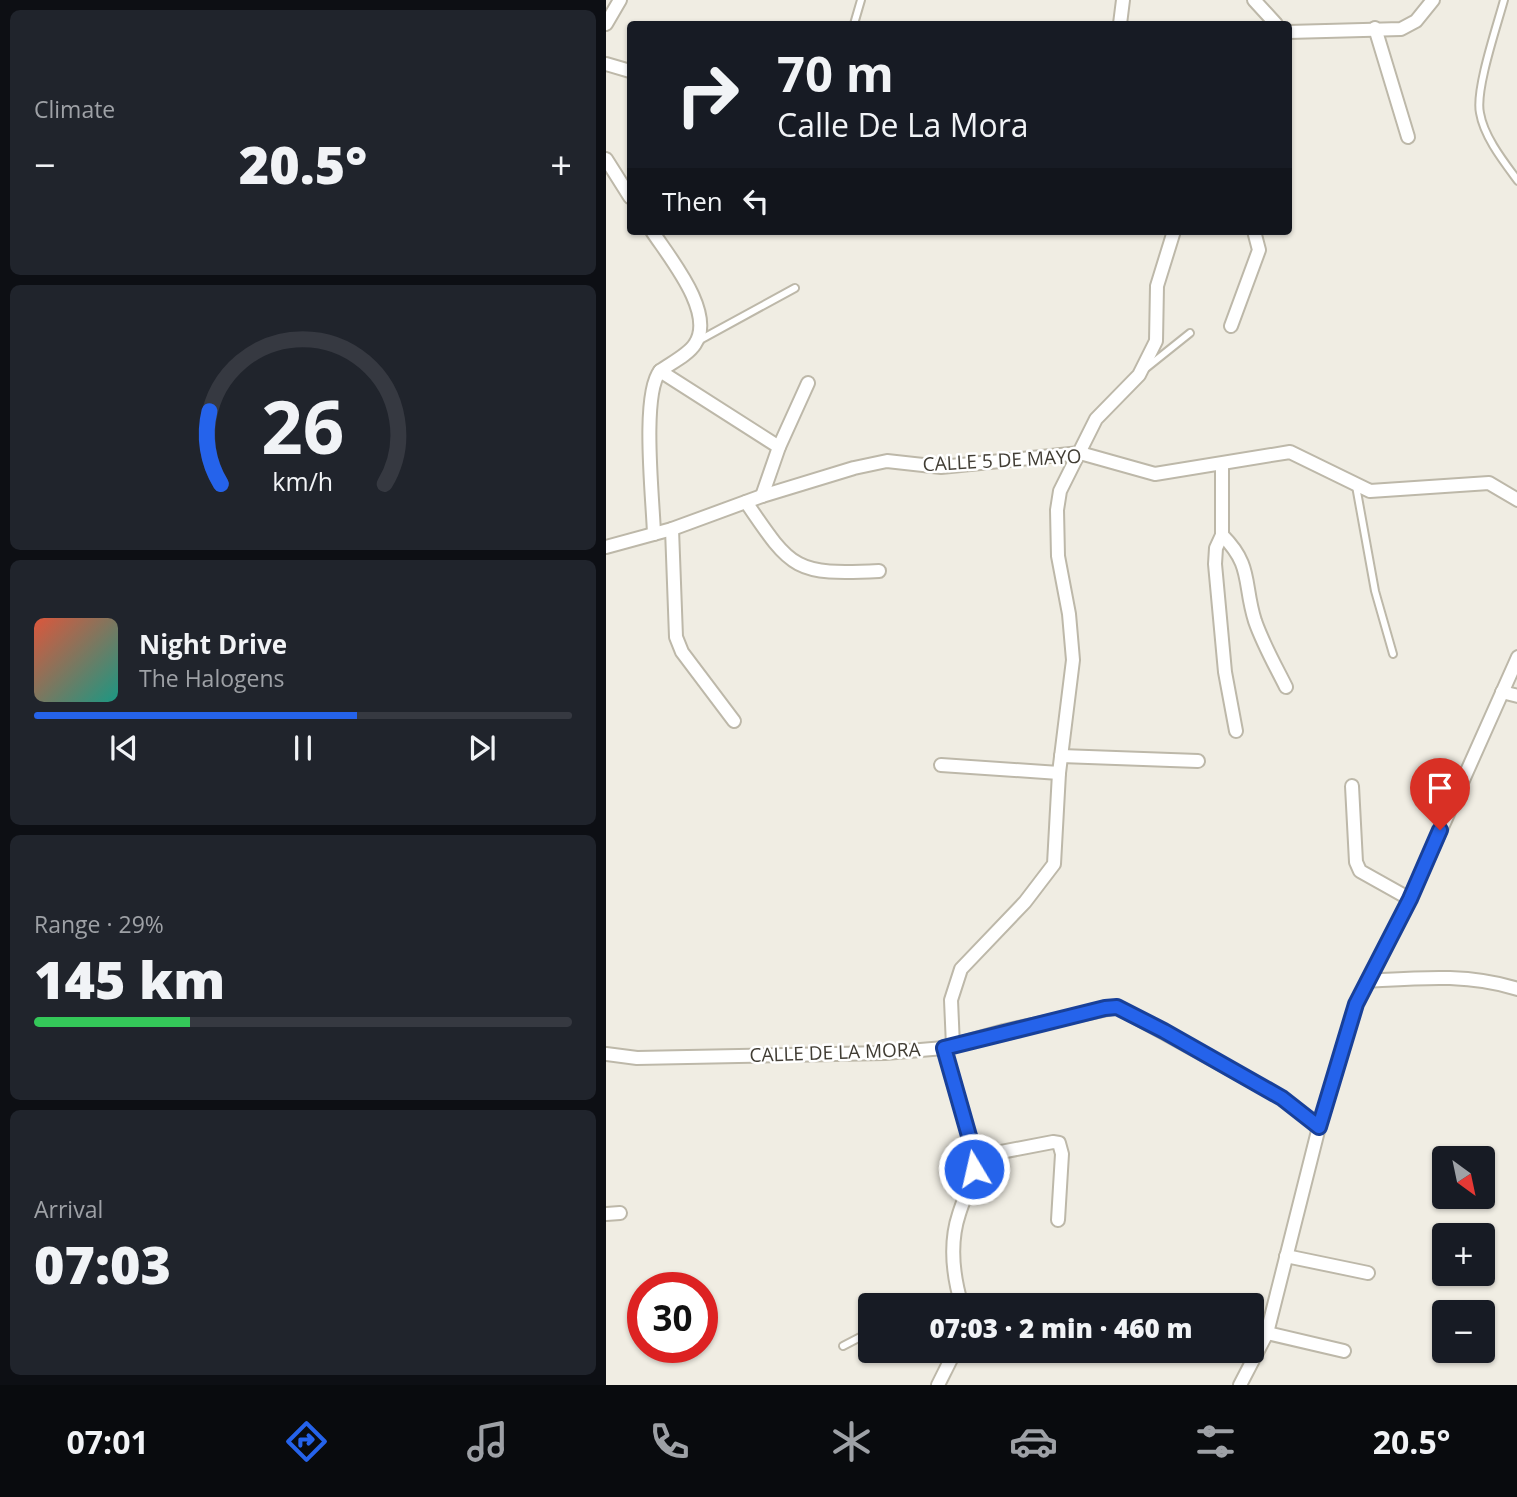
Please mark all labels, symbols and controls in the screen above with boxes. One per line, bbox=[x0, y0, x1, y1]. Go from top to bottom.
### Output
text: 70 m bbox=[777, 40, 894, 106]
icon: right bbox=[662, 49, 753, 140]
text: Climate bbox=[34, 93, 115, 125]
text: Calle De La Mora bbox=[777, 103, 1029, 146]
text: 20.5° bbox=[239, 128, 367, 199]
text: − bbox=[34, 138, 56, 190]
text: + bbox=[550, 138, 572, 190]
icon: left bbox=[737, 182, 775, 220]
text: Then bbox=[662, 183, 723, 219]
text: 26 bbox=[261, 376, 345, 475]
street label: CALLE 5 DE MAYO bbox=[922, 443, 1082, 477]
text: km/h bbox=[273, 463, 333, 497]
text: Night Drive bbox=[139, 626, 287, 662]
text: The Halogens bbox=[139, 662, 285, 694]
icon: previous bbox=[105, 729, 143, 767]
icon: pause bbox=[284, 729, 322, 767]
icon: next bbox=[463, 729, 501, 767]
pin bbox=[1410, 758, 1470, 830]
icon: arrive bbox=[1421, 769, 1459, 807]
text: Range · 29% bbox=[34, 908, 164, 940]
text: 145 km bbox=[34, 943, 225, 1014]
street label: CALLE DE LA MORA bbox=[749, 1036, 921, 1068]
position arrow bbox=[937, 1132, 1011, 1206]
north arrow bbox=[1432, 1146, 1495, 1209]
map controls bbox=[1432, 1146, 1495, 1363]
text: Arrival bbox=[34, 1193, 103, 1225]
button: + bbox=[1432, 1223, 1495, 1286]
text: 07:03 bbox=[34, 1228, 171, 1299]
speed limit sign: 30 bbox=[627, 1272, 718, 1363]
button: − bbox=[1432, 1300, 1495, 1363]
text: 07:03 · 2 min · 460 m bbox=[930, 1310, 1192, 1346]
icon: directions bbox=[282, 1417, 331, 1466]
icon: music bbox=[463, 1417, 512, 1466]
icon: phone bbox=[645, 1417, 694, 1466]
icon: climate bbox=[827, 1417, 876, 1466]
icon: car bbox=[1009, 1417, 1058, 1466]
icon: filters bbox=[1191, 1417, 1240, 1466]
text: 07:01 bbox=[66, 1420, 149, 1463]
text: 20.5° bbox=[1373, 1420, 1450, 1463]

